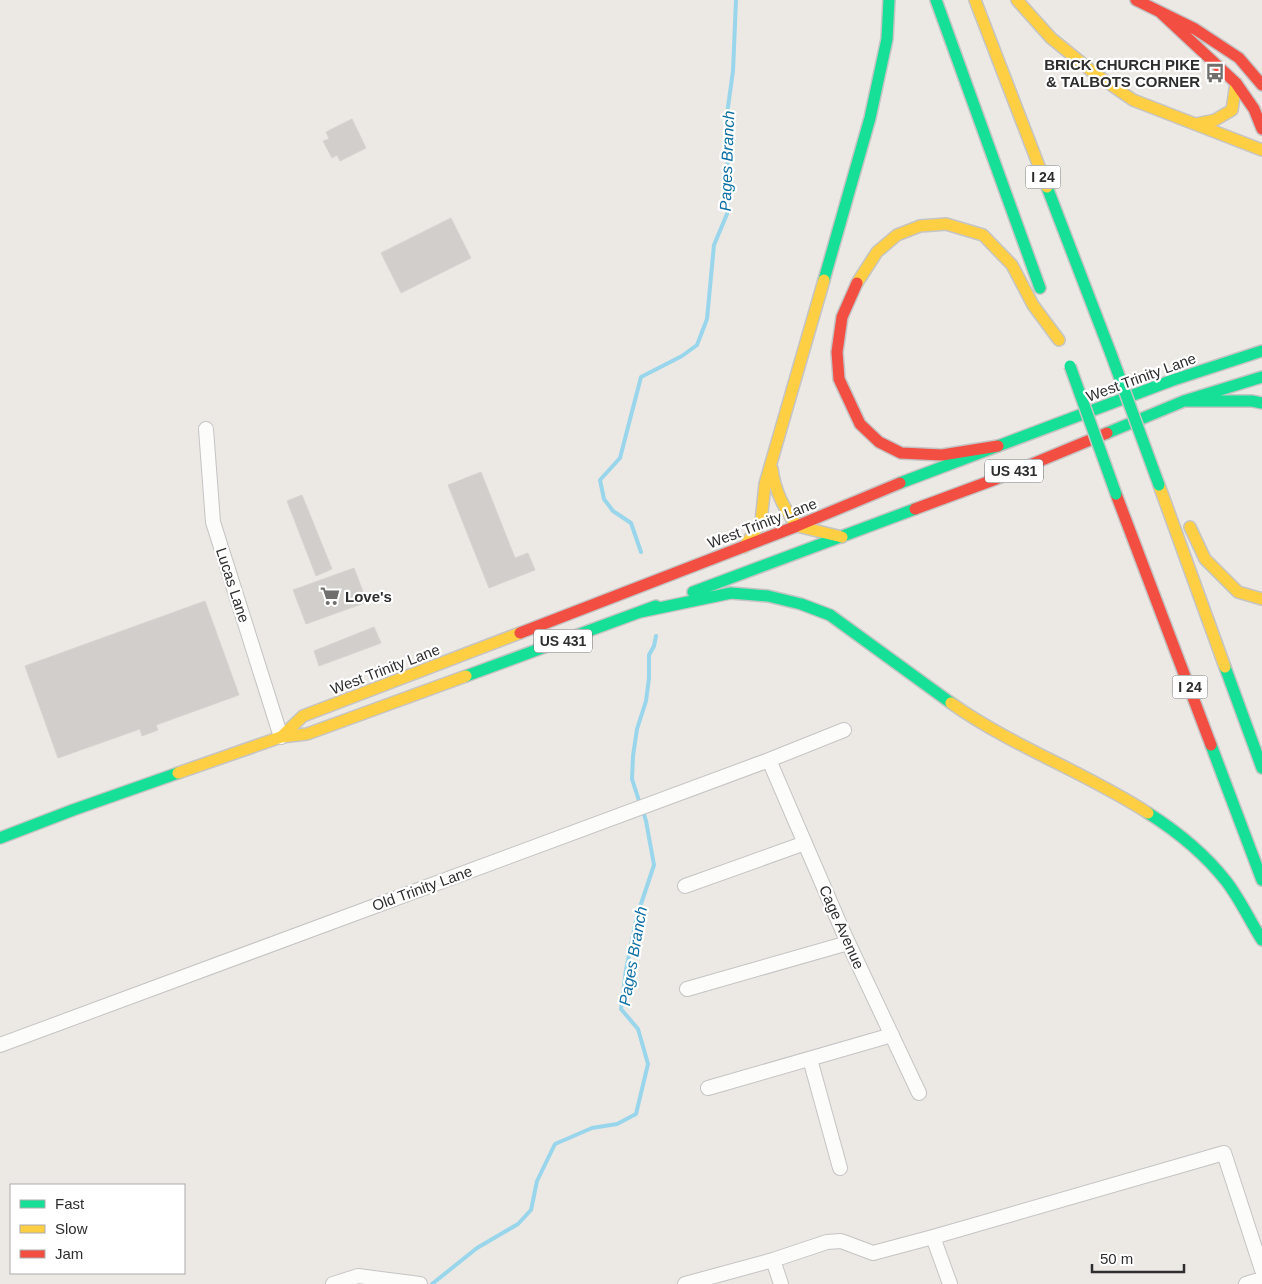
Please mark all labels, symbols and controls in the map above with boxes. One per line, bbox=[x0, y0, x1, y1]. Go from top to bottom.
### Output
place label: BRICK CHURCH PIKE & TALBOTS CORNER bbox=[1044, 56, 1200, 90]
bus stop icon: BRICK CHURCH PIKE & TALBOTS CORNER bbox=[1204, 62, 1226, 84]
water label: Pages Branch bbox=[717, 110, 737, 212]
road number: I 24 bbox=[1026, 166, 1060, 188]
street label: West Trinity Lane bbox=[1084, 349, 1198, 405]
road number: US 431 bbox=[985, 460, 1043, 482]
street label: West Trinity Lane bbox=[705, 494, 819, 552]
street label: Lucas Lane bbox=[213, 545, 253, 625]
supermarket icon: Love's bbox=[319, 585, 341, 607]
place label: Love's bbox=[345, 588, 392, 605]
road number: US 431 bbox=[534, 630, 592, 652]
street label: West Trinity Lane bbox=[328, 640, 442, 698]
road number: I 24 bbox=[1172, 676, 1208, 699]
street label: Old Trinity Lane bbox=[370, 862, 474, 914]
street label: Cage Avenue bbox=[816, 883, 868, 971]
water label: Pages Branch bbox=[616, 905, 650, 1007]
legend bbox=[10, 1184, 185, 1274]
text: Fast bbox=[55, 1195, 85, 1212]
text: Slow bbox=[55, 1220, 88, 1237]
scale bar bbox=[1092, 1242, 1184, 1274]
text: Jam bbox=[55, 1245, 83, 1262]
text: 50 m bbox=[1100, 1250, 1133, 1267]

